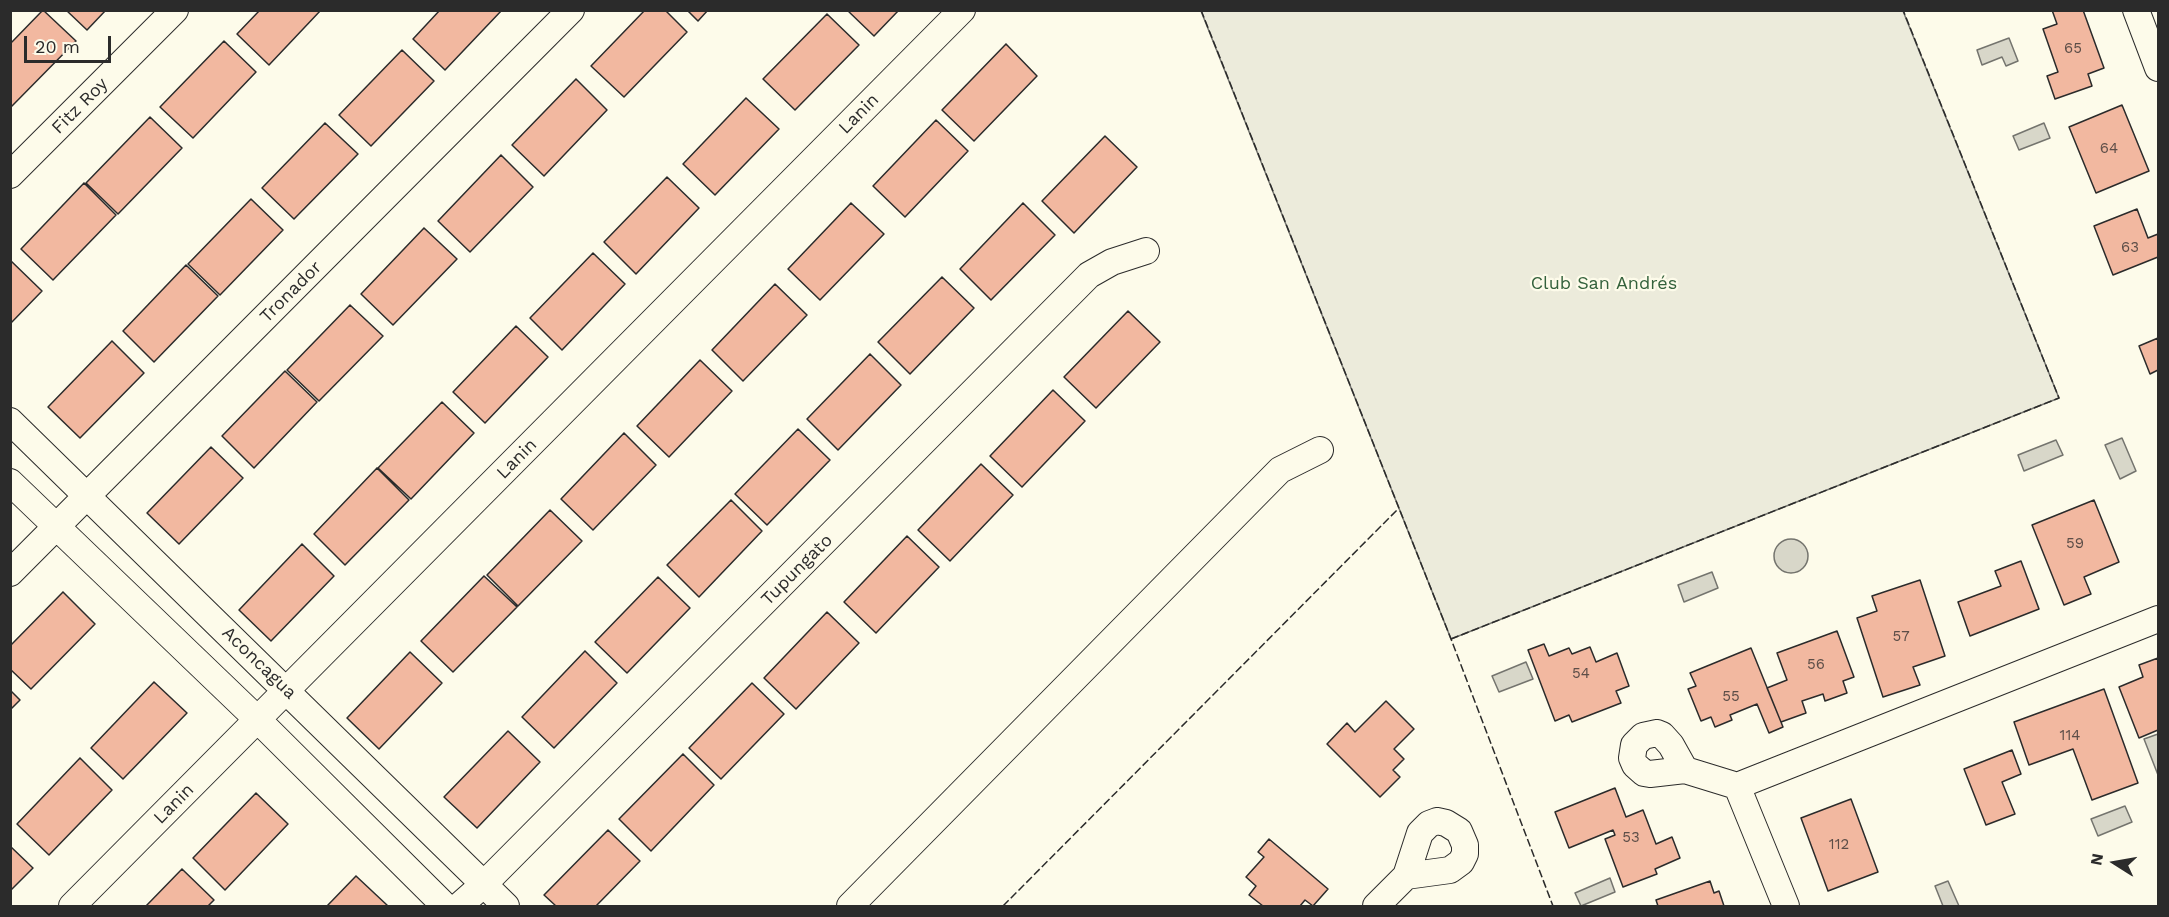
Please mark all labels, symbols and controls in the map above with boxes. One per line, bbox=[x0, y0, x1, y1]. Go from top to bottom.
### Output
scale bar bbox=[27, 24, 114, 62]
text: 20 m bbox=[35, 36, 80, 57]
house number: 65 bbox=[2064, 40, 2082, 58]
street label: Fitz Roy bbox=[47, 73, 113, 139]
street label: Lanin bbox=[834, 89, 884, 139]
house number: 64 bbox=[2100, 140, 2118, 158]
house number: 63 bbox=[2121, 239, 2139, 257]
street label: Tronador bbox=[256, 257, 326, 327]
park label: Club San Andrés bbox=[1531, 273, 1677, 295]
street label: Lanin bbox=[492, 434, 542, 484]
street label: Tupungato bbox=[757, 530, 837, 610]
house number: 59 bbox=[2066, 535, 2084, 553]
street label: Aconcagua bbox=[217, 622, 301, 704]
house number: 57 bbox=[1892, 628, 1910, 646]
house number: 56 bbox=[1807, 656, 1825, 674]
house number: 54 bbox=[1572, 665, 1590, 683]
house number: 55 bbox=[1722, 688, 1740, 706]
house number: 114 bbox=[2060, 727, 2080, 745]
street label: Lanin bbox=[149, 779, 199, 829]
house number: 53 bbox=[1622, 829, 1640, 847]
north arrow bbox=[2085, 833, 2145, 893]
house number: 112 bbox=[1829, 836, 1849, 854]
text: N bbox=[2086, 852, 2107, 867]

